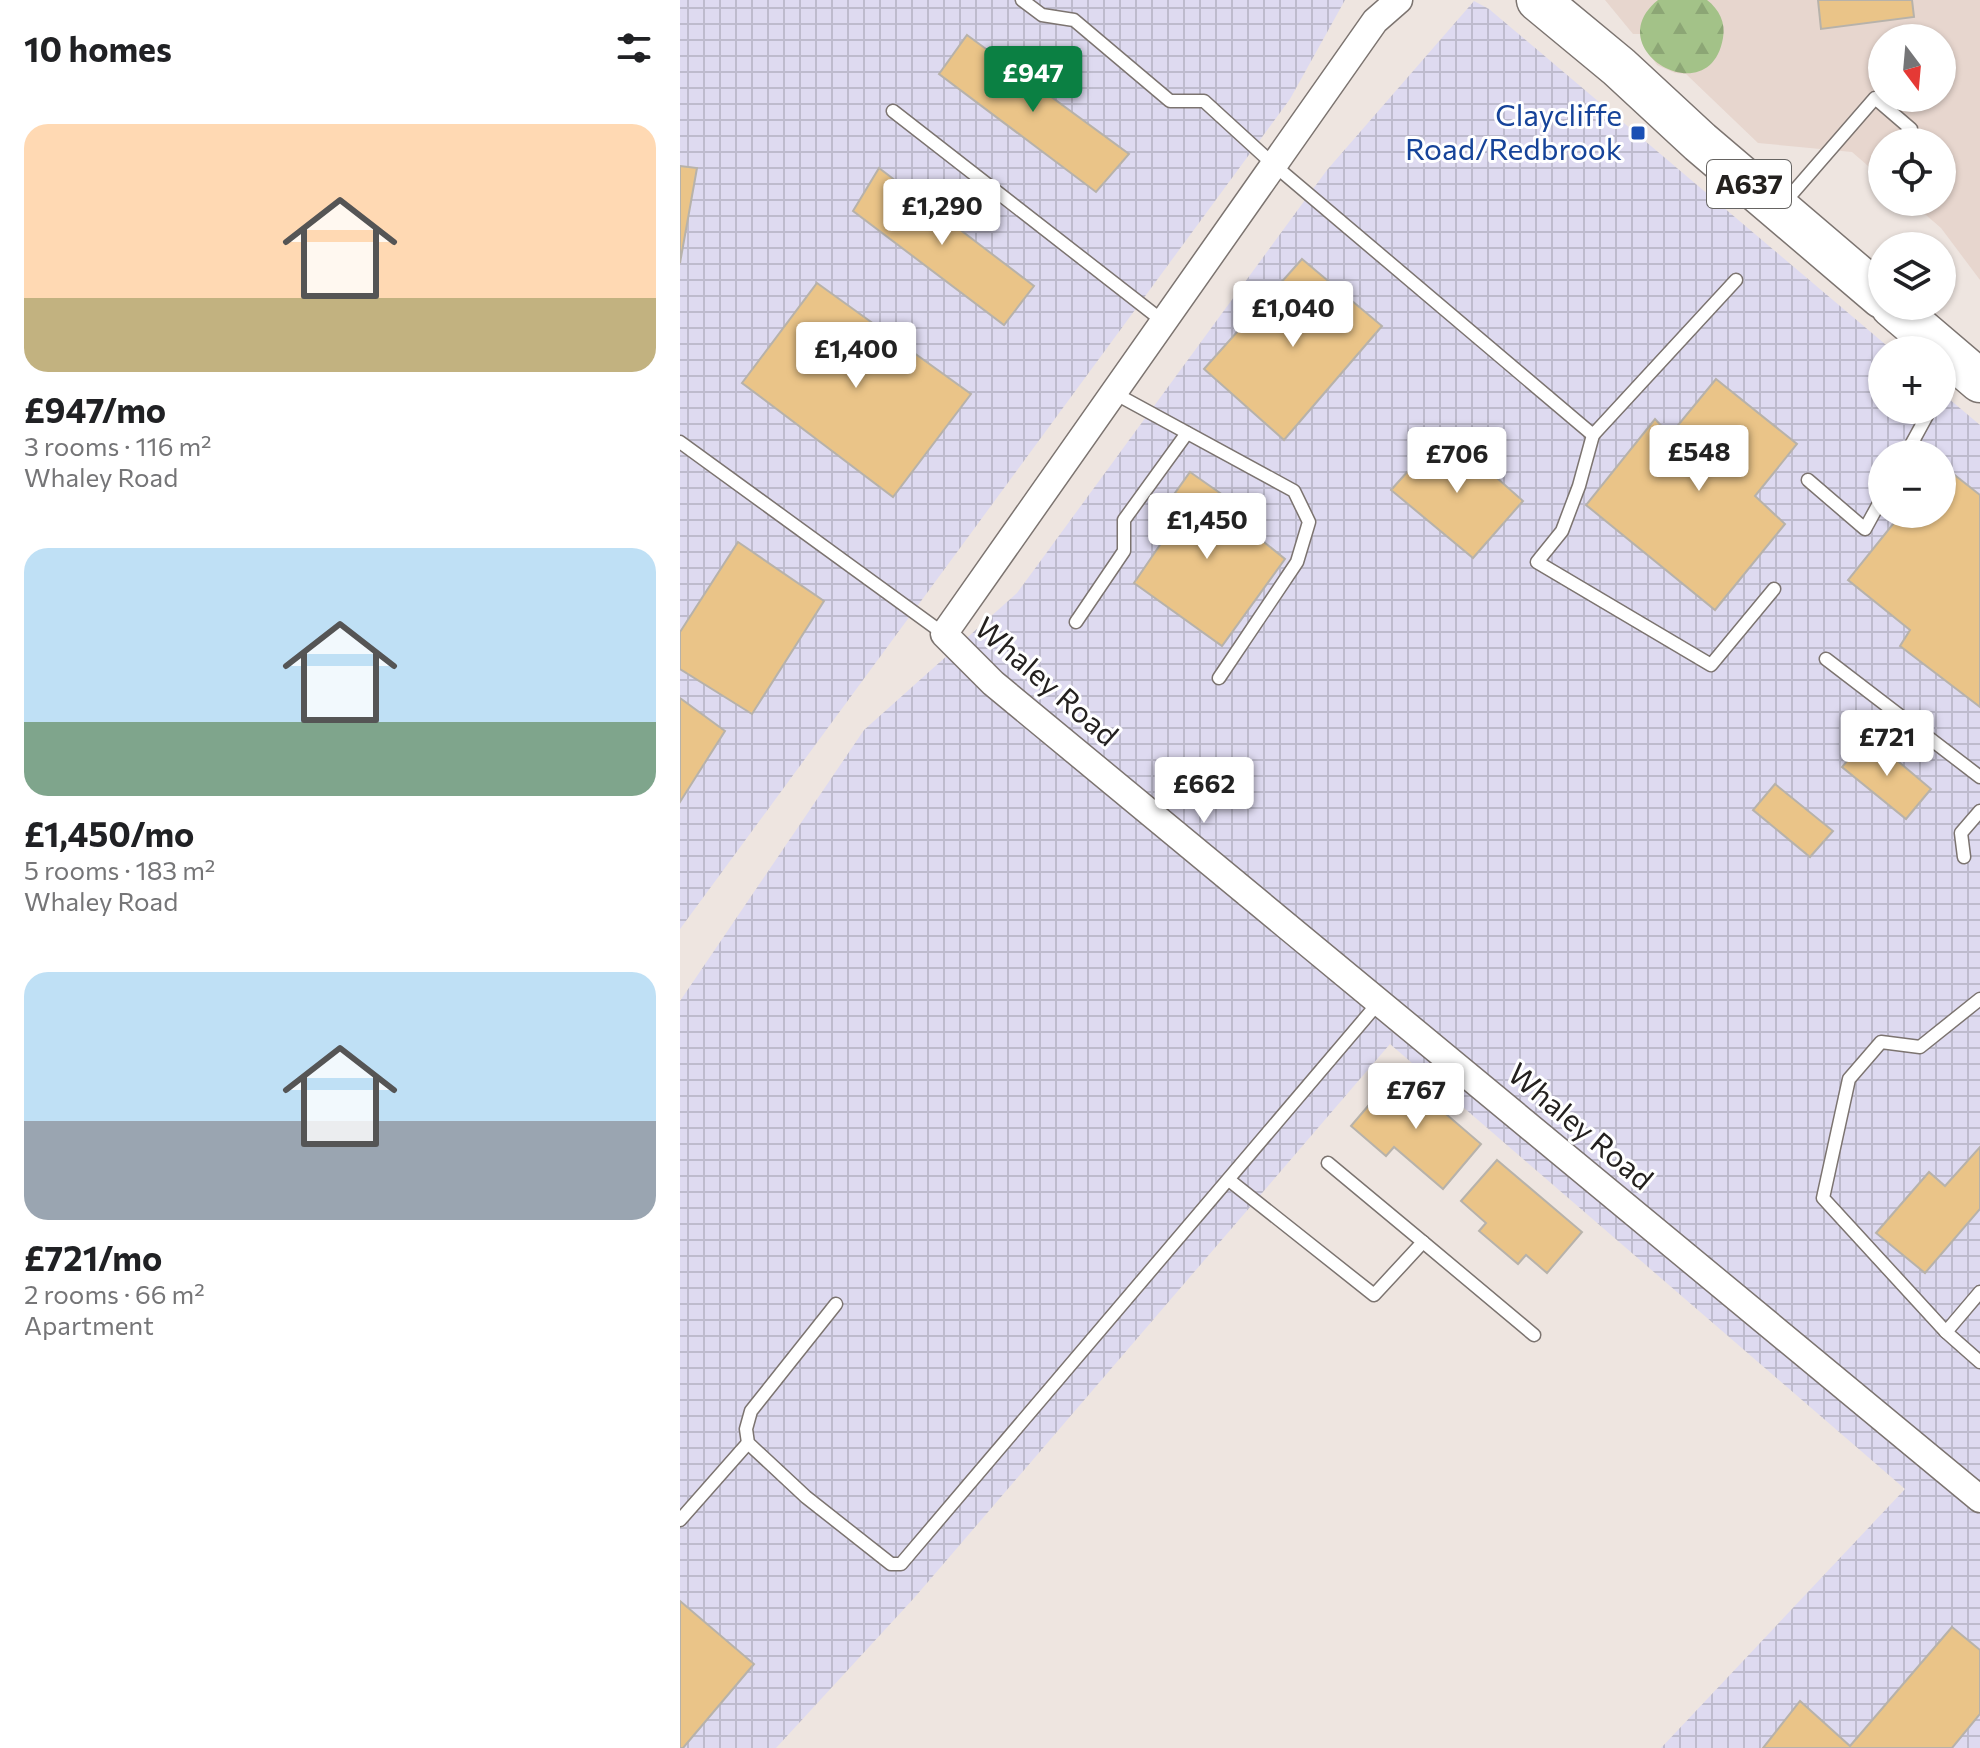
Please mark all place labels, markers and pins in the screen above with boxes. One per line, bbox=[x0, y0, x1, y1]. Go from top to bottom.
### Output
pin: £947 bbox=[986, 46, 1080, 114]
place label: Claycliffe Road/Redbrook bbox=[1405, 95, 1622, 166]
marker: Claycliffe Road/Redbrook bbox=[1629, 124, 1647, 142]
pin: £1,290 bbox=[877, 179, 1007, 247]
pin: £1,040 bbox=[1228, 281, 1358, 349]
pin: £1,400 bbox=[791, 322, 921, 390]
pin: £548 bbox=[1652, 425, 1746, 493]
pin: £706 bbox=[1410, 427, 1504, 495]
pin: £1,450 bbox=[1142, 493, 1272, 561]
pin: £721 bbox=[1840, 710, 1934, 778]
pin: £662 bbox=[1157, 757, 1251, 825]
pin: £767 bbox=[1369, 1063, 1463, 1131]

